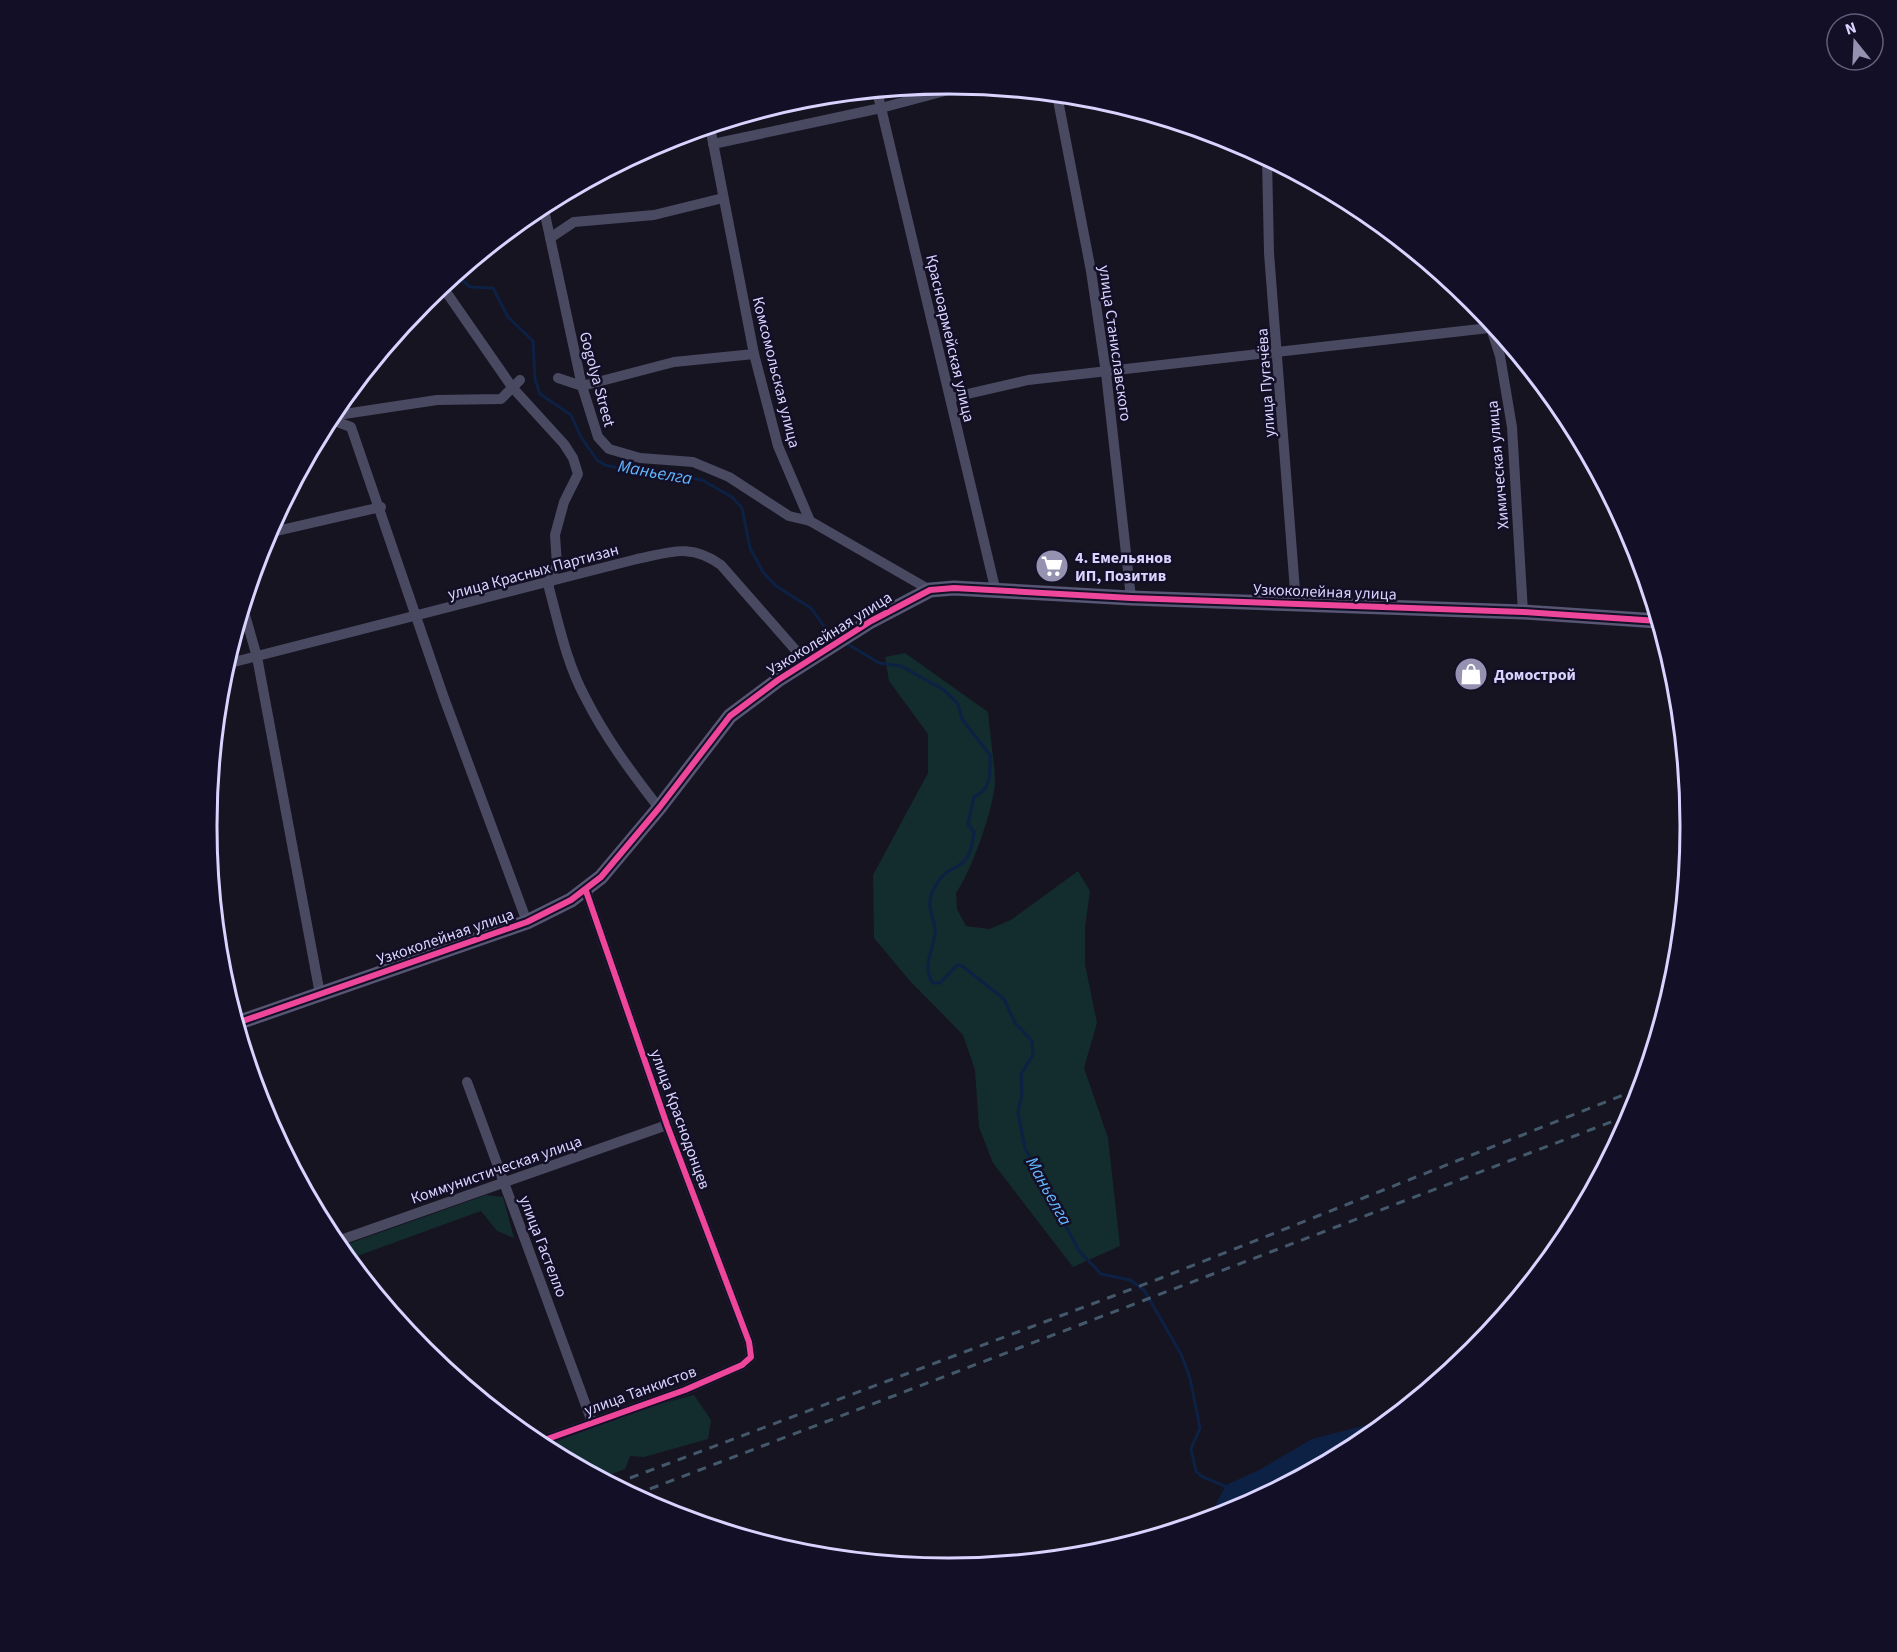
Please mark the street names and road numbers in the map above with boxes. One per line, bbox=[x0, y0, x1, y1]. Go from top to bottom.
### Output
street label: Красноармейская улица bbox=[920, 252, 980, 424]
street label: улица Станиславского bbox=[1093, 264, 1137, 423]
street label: Комсомольская улица bbox=[747, 294, 805, 450]
street label: улица Пугачёва bbox=[1251, 328, 1281, 438]
street label: Gogolya Street bbox=[574, 329, 620, 430]
street label: Химическая улица bbox=[1481, 400, 1515, 530]
street label: улица Красных Партизан bbox=[445, 539, 621, 605]
street label: Узкоколейная улица bbox=[1253, 579, 1397, 605]
street label: Узкоколейная улица bbox=[763, 586, 896, 681]
street label: Узкоколейная улица bbox=[374, 903, 517, 971]
street label: улица Краснодонцев bbox=[645, 1046, 716, 1192]
street label: Коммунистическая улица bbox=[408, 1130, 585, 1210]
street label: улица Гастелло bbox=[514, 1192, 573, 1301]
street label: улица Танкистов bbox=[581, 1360, 699, 1421]

